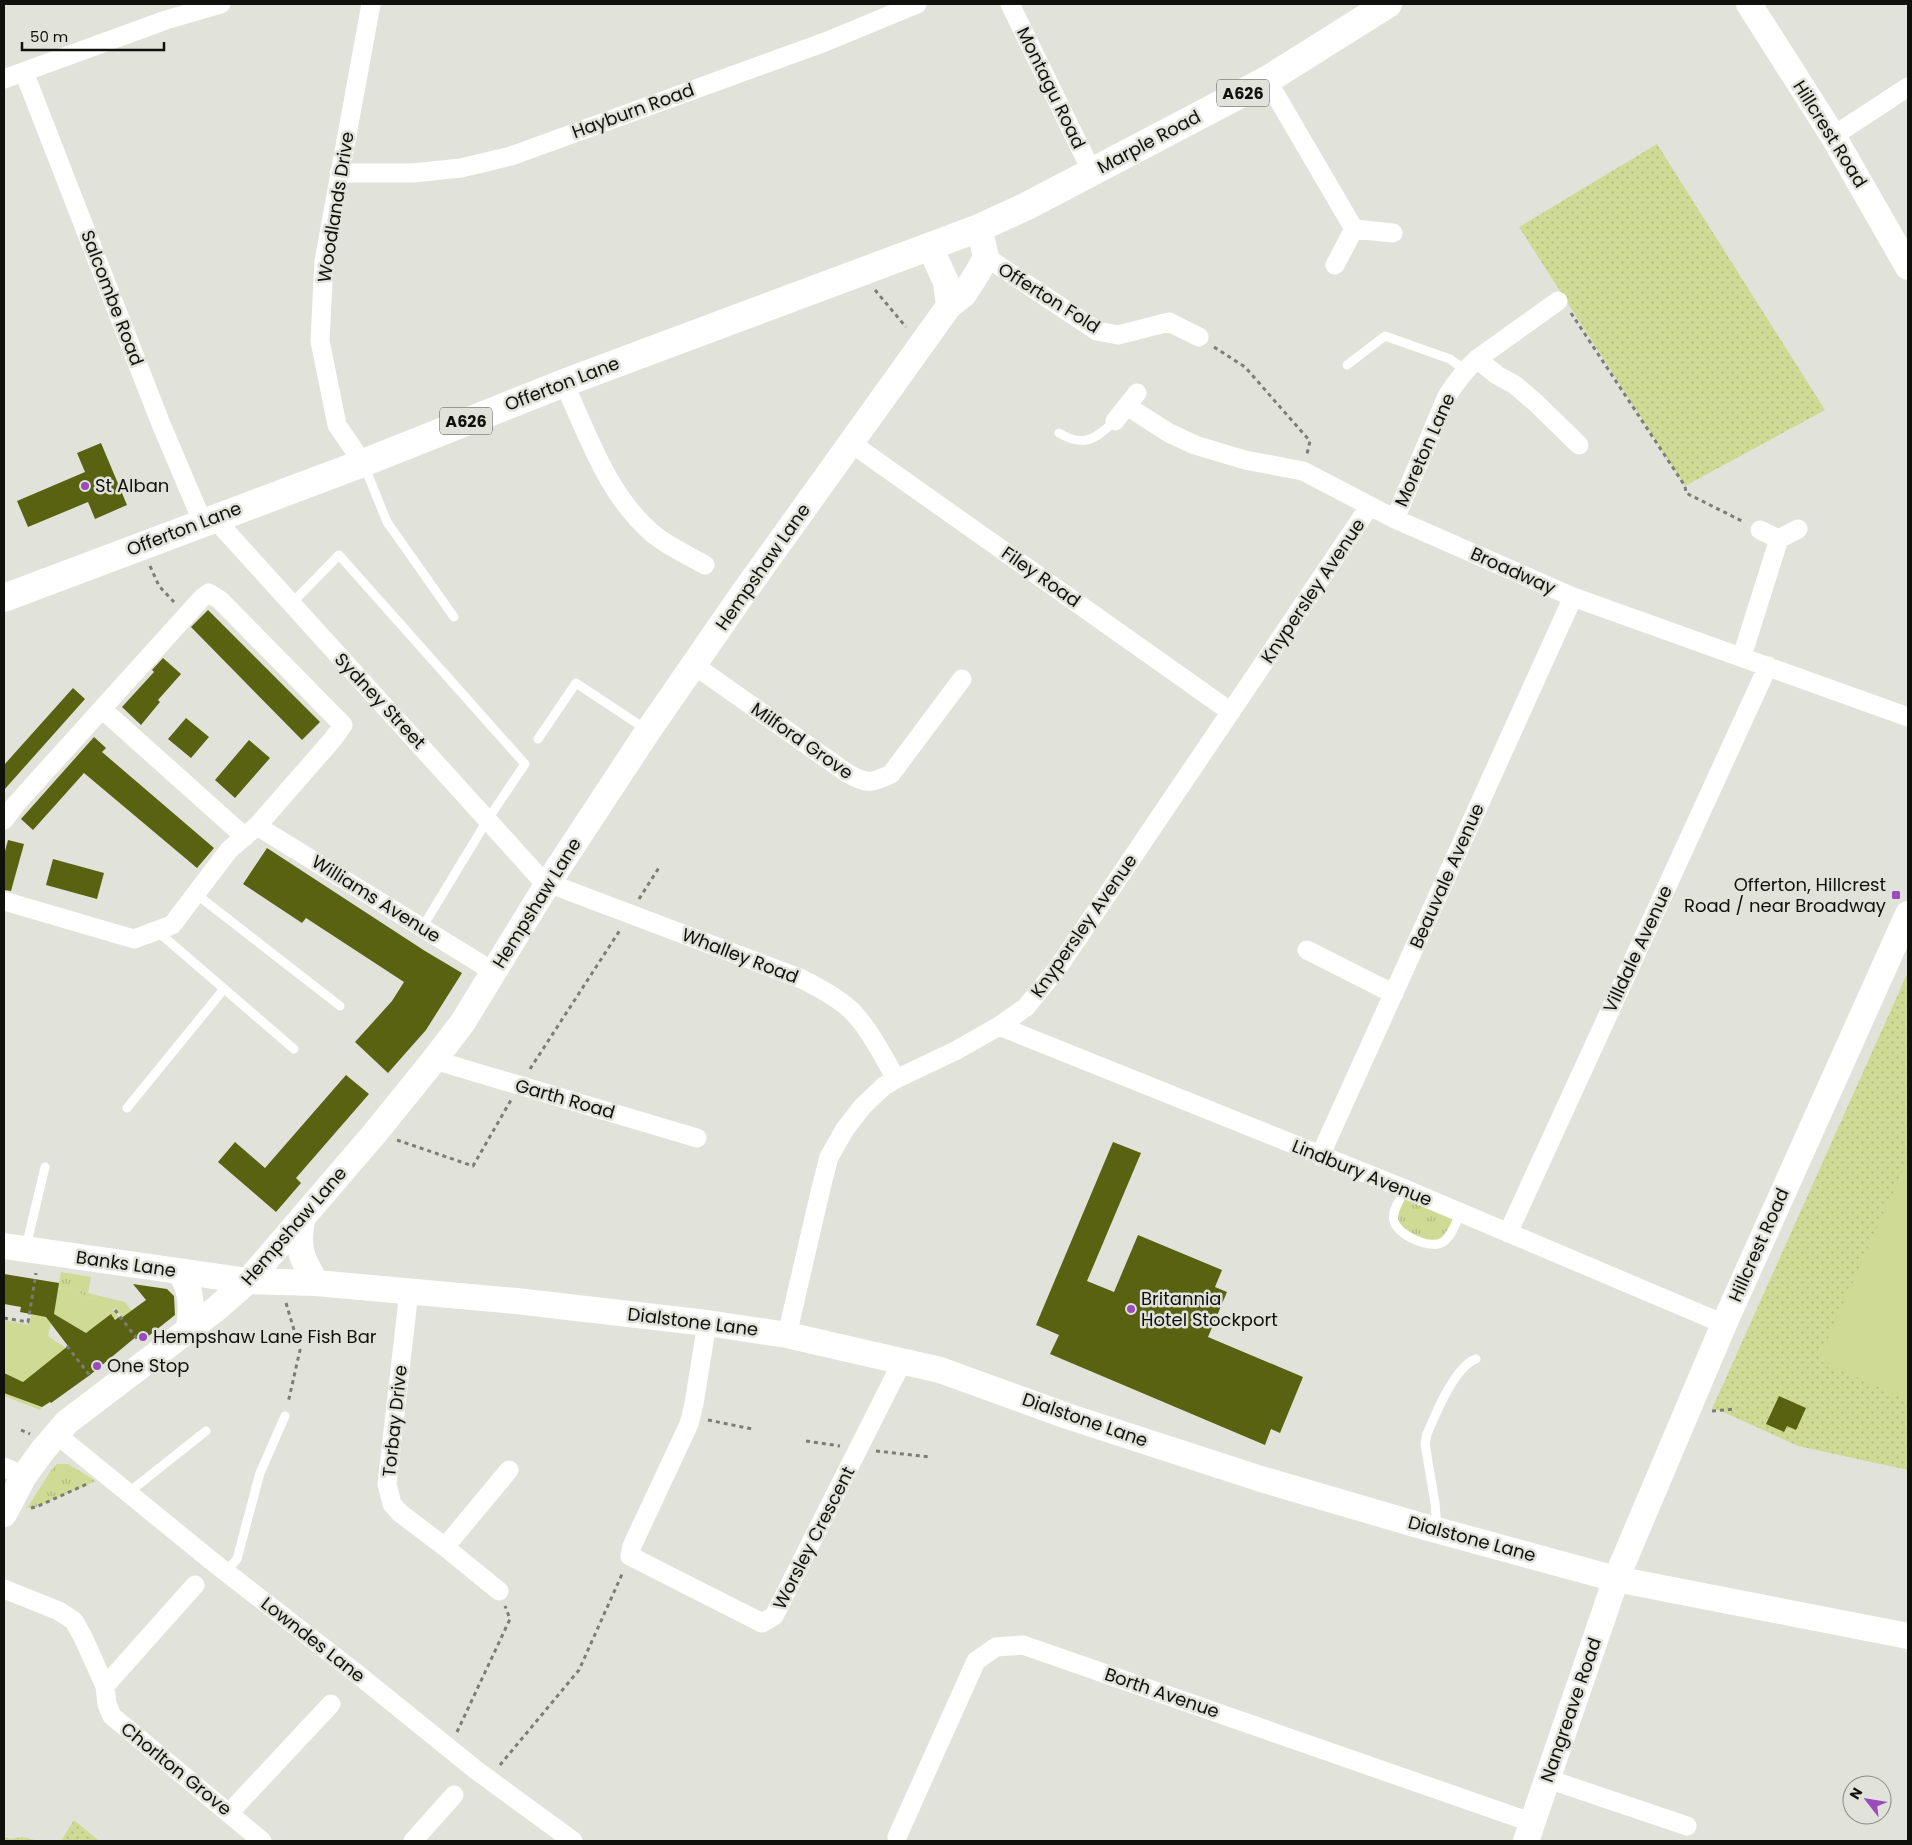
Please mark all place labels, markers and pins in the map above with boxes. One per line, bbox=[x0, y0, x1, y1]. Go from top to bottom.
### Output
place label: St Alban bbox=[95, 473, 169, 498]
marker: St Alban bbox=[79, 480, 91, 492]
place label: Offerton, Hillcrest Road / near Broadway bbox=[1684, 872, 1886, 918]
marker: Offerton, Hillcrest Road / near Broadway bbox=[1890, 889, 1902, 901]
place label: Britannia Hotel Stockport bbox=[1141, 1286, 1278, 1332]
marker: Britannia Hotel Stockport bbox=[1125, 1303, 1137, 1315]
place label: Hempshaw Lane Fish Bar bbox=[153, 1324, 377, 1349]
marker: Hempshaw Lane Fish Bar bbox=[137, 1331, 149, 1343]
place label: One Stop bbox=[107, 1353, 189, 1378]
marker: One Stop bbox=[91, 1360, 103, 1372]

